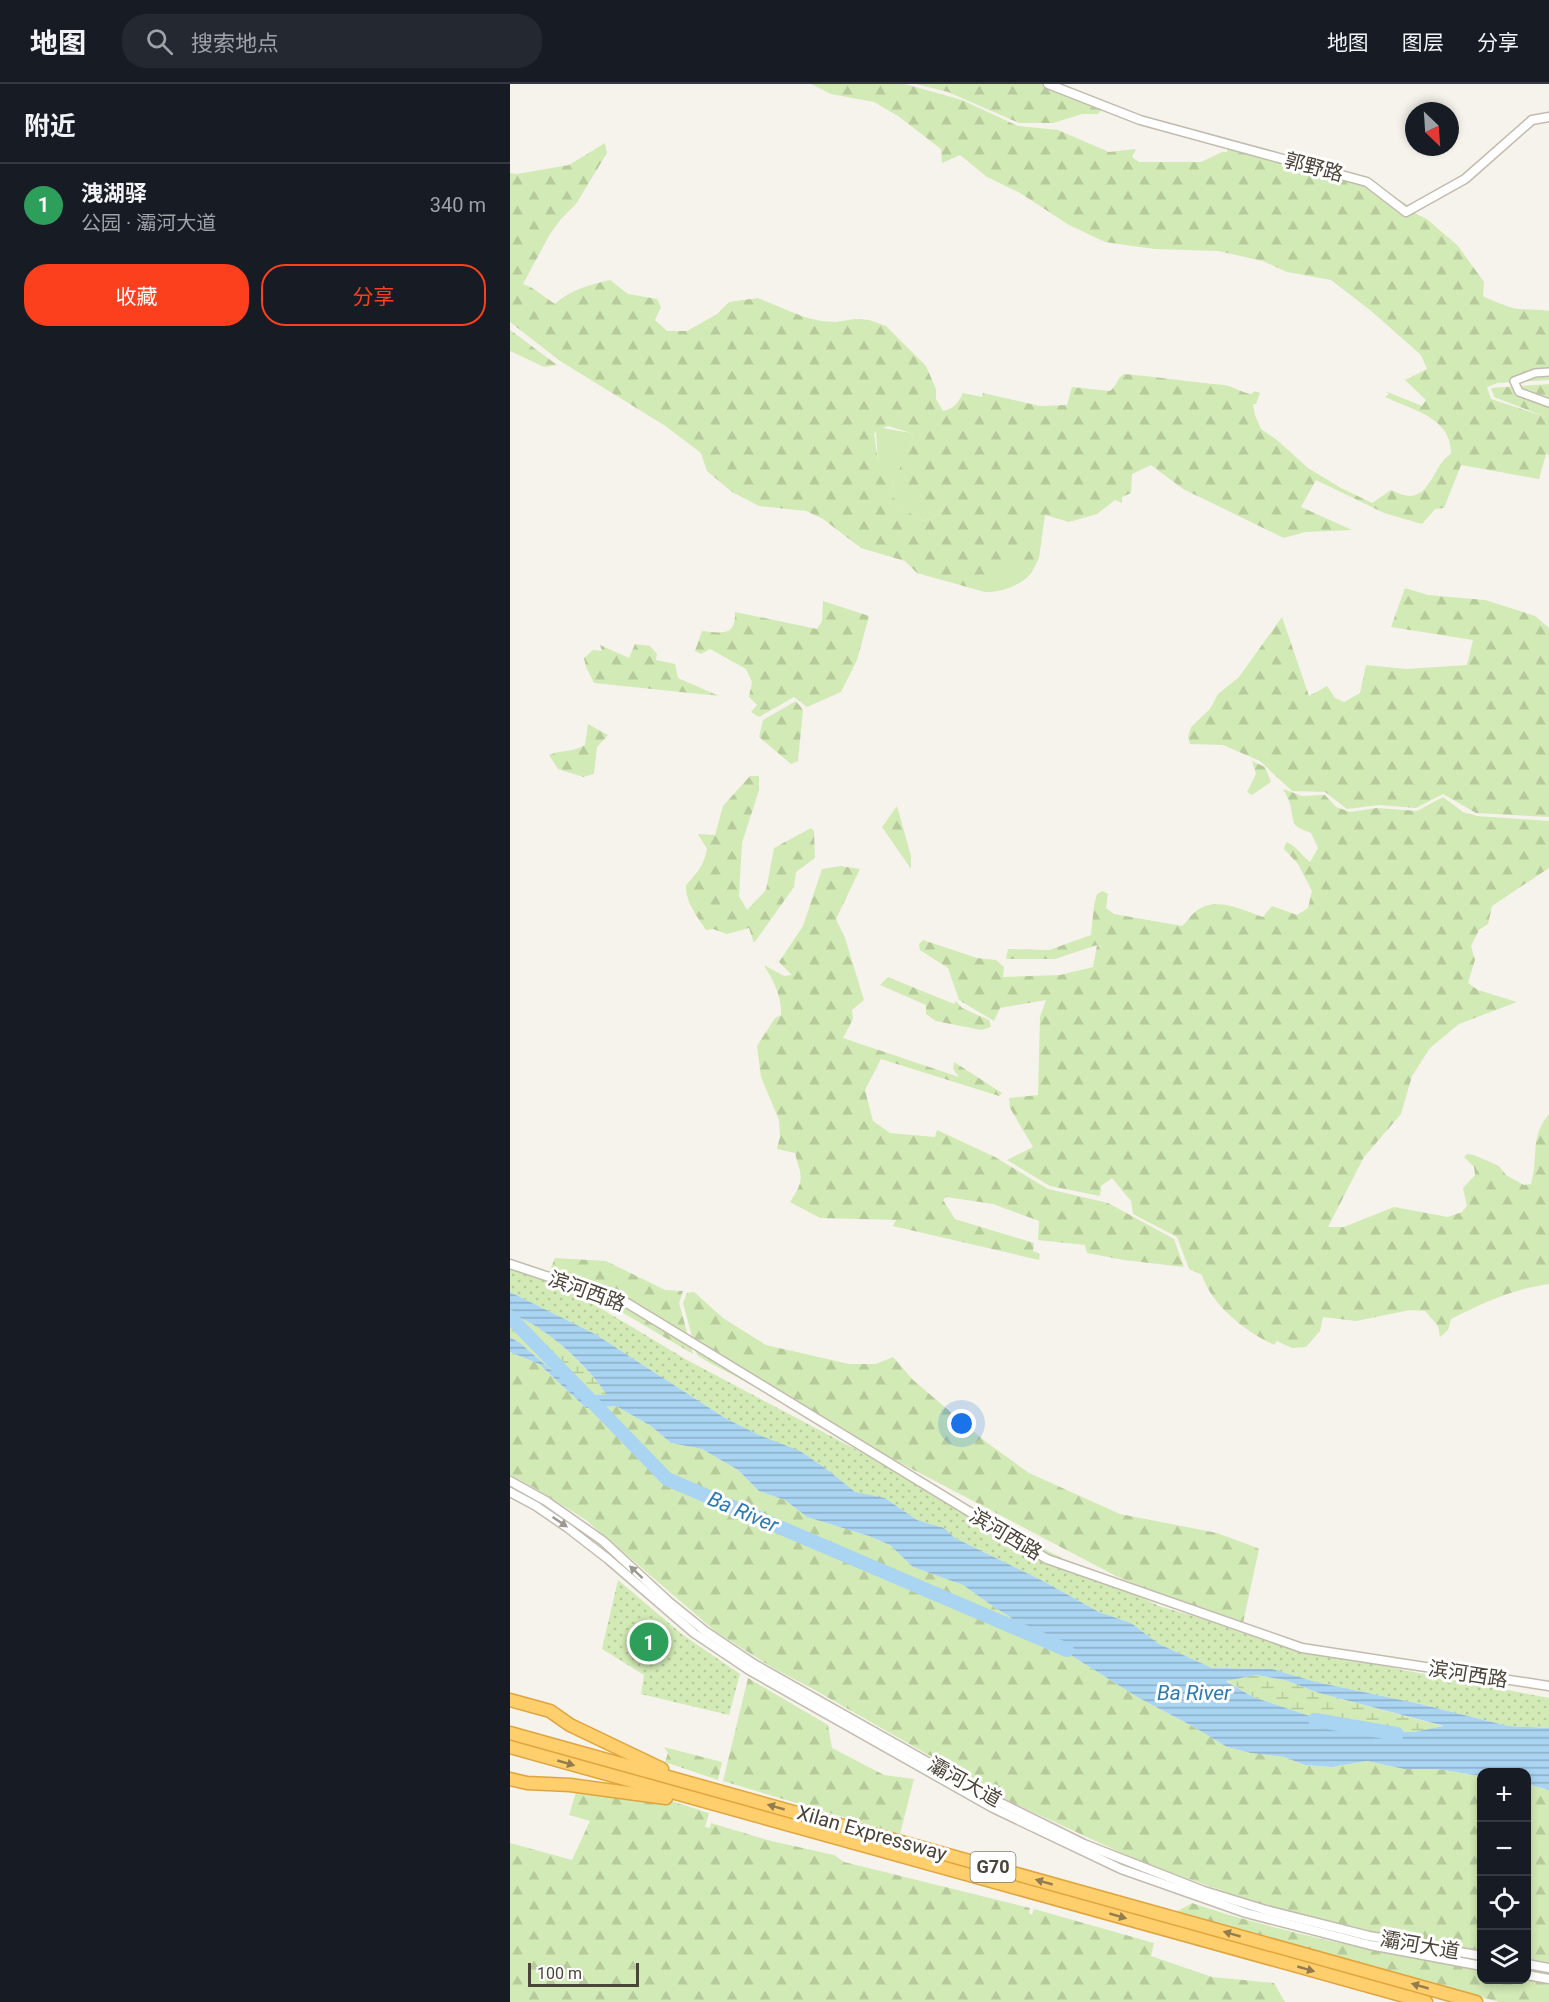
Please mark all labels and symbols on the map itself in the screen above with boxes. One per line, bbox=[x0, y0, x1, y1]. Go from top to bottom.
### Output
north arrow bbox=[1405, 102, 1459, 156]
street label: 郭野路 bbox=[1282, 148, 1346, 186]
street label: 滨河西路 bbox=[545, 1266, 629, 1316]
your location bbox=[947, 1409, 976, 1438]
water label: Ba River bbox=[704, 1487, 783, 1538]
street label: 滨河西路 bbox=[966, 1503, 1046, 1565]
one-way arrow bbox=[552, 1516, 568, 1527]
one-way arrow bbox=[629, 1566, 644, 1579]
pin: 1 bbox=[630, 1620, 668, 1664]
street label: 滨河西路 bbox=[1427, 1656, 1509, 1692]
water label: Ba River bbox=[1157, 1681, 1232, 1705]
street label: 灞河大道 bbox=[924, 1752, 1006, 1812]
one-way arrow bbox=[557, 1758, 575, 1768]
street label: Xilan Expressway bbox=[794, 1800, 950, 1866]
one-way arrow bbox=[766, 1801, 785, 1811]
road number: G70 bbox=[970, 1852, 1016, 1882]
one-way arrow bbox=[1035, 1876, 1053, 1886]
one-way arrow bbox=[1109, 1912, 1127, 1921]
street label: 灞河大道 bbox=[1379, 1926, 1461, 1964]
one-way arrow bbox=[1223, 1929, 1241, 1938]
scale bar bbox=[528, 1960, 639, 1988]
one-way arrow bbox=[1297, 1964, 1315, 1974]
one-way arrow bbox=[1411, 1981, 1429, 1990]

